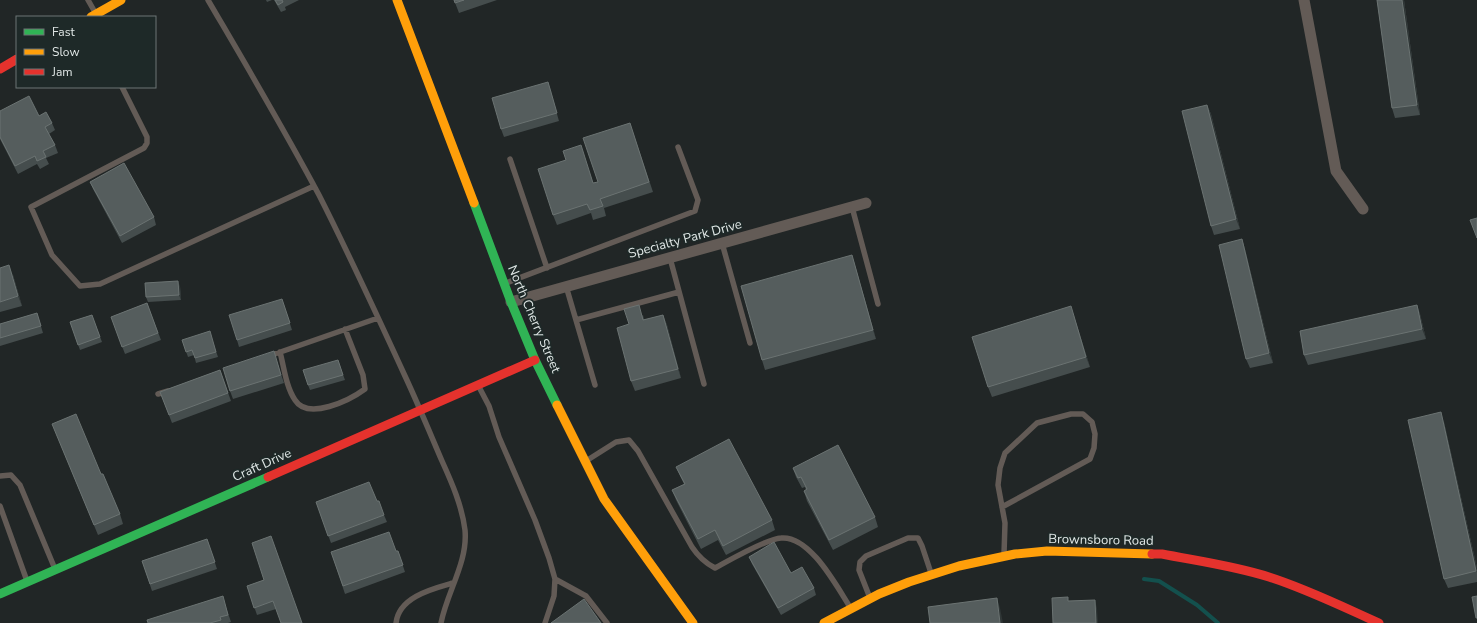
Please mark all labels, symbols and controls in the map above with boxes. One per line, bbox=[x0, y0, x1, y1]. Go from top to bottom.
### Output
legend bbox=[16, 16, 156, 88]
text: Fast bbox=[52, 24, 75, 40]
text: Slow bbox=[52, 44, 80, 60]
text: Jam bbox=[51, 64, 73, 80]
street label: Specialty Park Drive bbox=[626, 215, 744, 263]
street label: North Cherry Street bbox=[503, 262, 565, 376]
street label: Craft Drive bbox=[230, 444, 294, 486]
street label: Brownsboro Road bbox=[1048, 530, 1154, 550]

